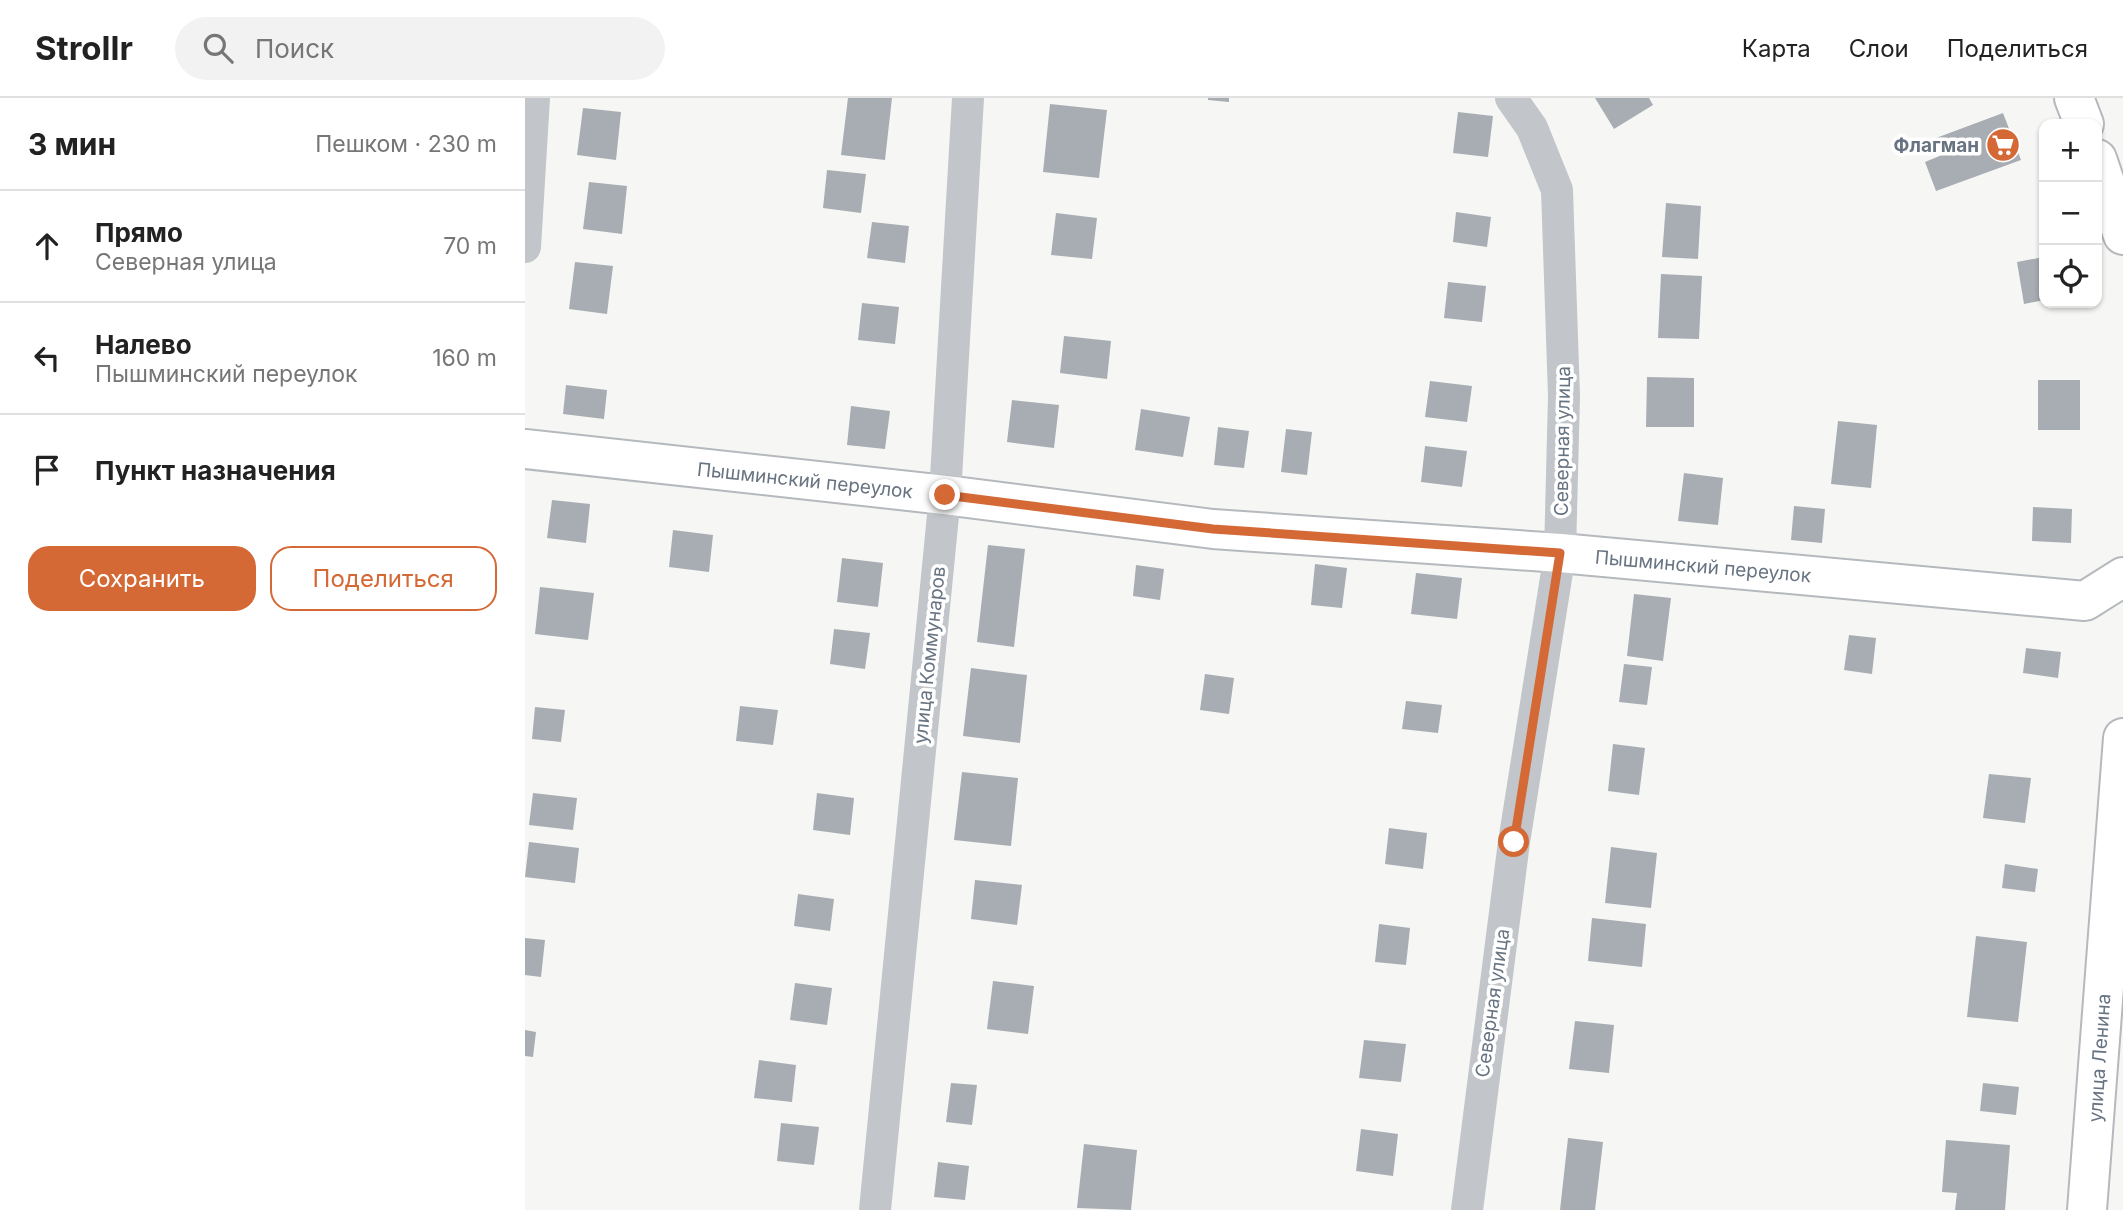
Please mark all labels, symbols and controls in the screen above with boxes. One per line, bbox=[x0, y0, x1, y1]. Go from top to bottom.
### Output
search box bbox=[175, 17, 665, 80]
text: Strollr bbox=[35, 28, 133, 68]
icon: search bbox=[199, 29, 237, 67]
text: Поиск bbox=[255, 33, 334, 64]
text: Карта bbox=[1742, 34, 1811, 63]
text: Слои bbox=[1849, 34, 1909, 63]
text: Поделиться bbox=[1947, 34, 2088, 63]
map controls bbox=[2039, 119, 2102, 308]
button: + bbox=[2039, 119, 2102, 182]
text: 3 мин bbox=[28, 126, 116, 162]
supermarket icon: Флагман bbox=[1984, 126, 2022, 164]
text: Пешком · 230 m bbox=[315, 130, 497, 158]
place label: Флагман bbox=[1894, 134, 1979, 157]
button: − bbox=[2039, 182, 2102, 245]
text: Прямо bbox=[95, 217, 183, 248]
icon: ahead bbox=[28, 227, 66, 265]
text: 70 m bbox=[443, 232, 497, 260]
button: locate bbox=[2039, 245, 2102, 308]
text: Северная улица bbox=[95, 248, 277, 276]
text: Налево bbox=[95, 329, 192, 360]
icon: left bbox=[28, 339, 66, 377]
text: 160 m bbox=[432, 344, 497, 372]
text: Пышминский переулок bbox=[95, 360, 357, 388]
street label: Северная улица bbox=[1550, 366, 1575, 516]
icon: arrive bbox=[28, 451, 66, 489]
text: Пункт назначения bbox=[95, 455, 336, 486]
street label: Пышминский переулок bbox=[696, 458, 915, 503]
route end bbox=[929, 479, 960, 510]
button: Сохранить bbox=[28, 546, 256, 611]
button: Поделиться bbox=[270, 546, 497, 611]
street label: Пышминский переулок bbox=[1594, 546, 1813, 587]
street label: улица Коммунаров bbox=[909, 565, 950, 745]
route start bbox=[1498, 826, 1529, 857]
street label: Северная улица bbox=[1471, 927, 1514, 1079]
street label: улица Ленина bbox=[2084, 993, 2115, 1123]

